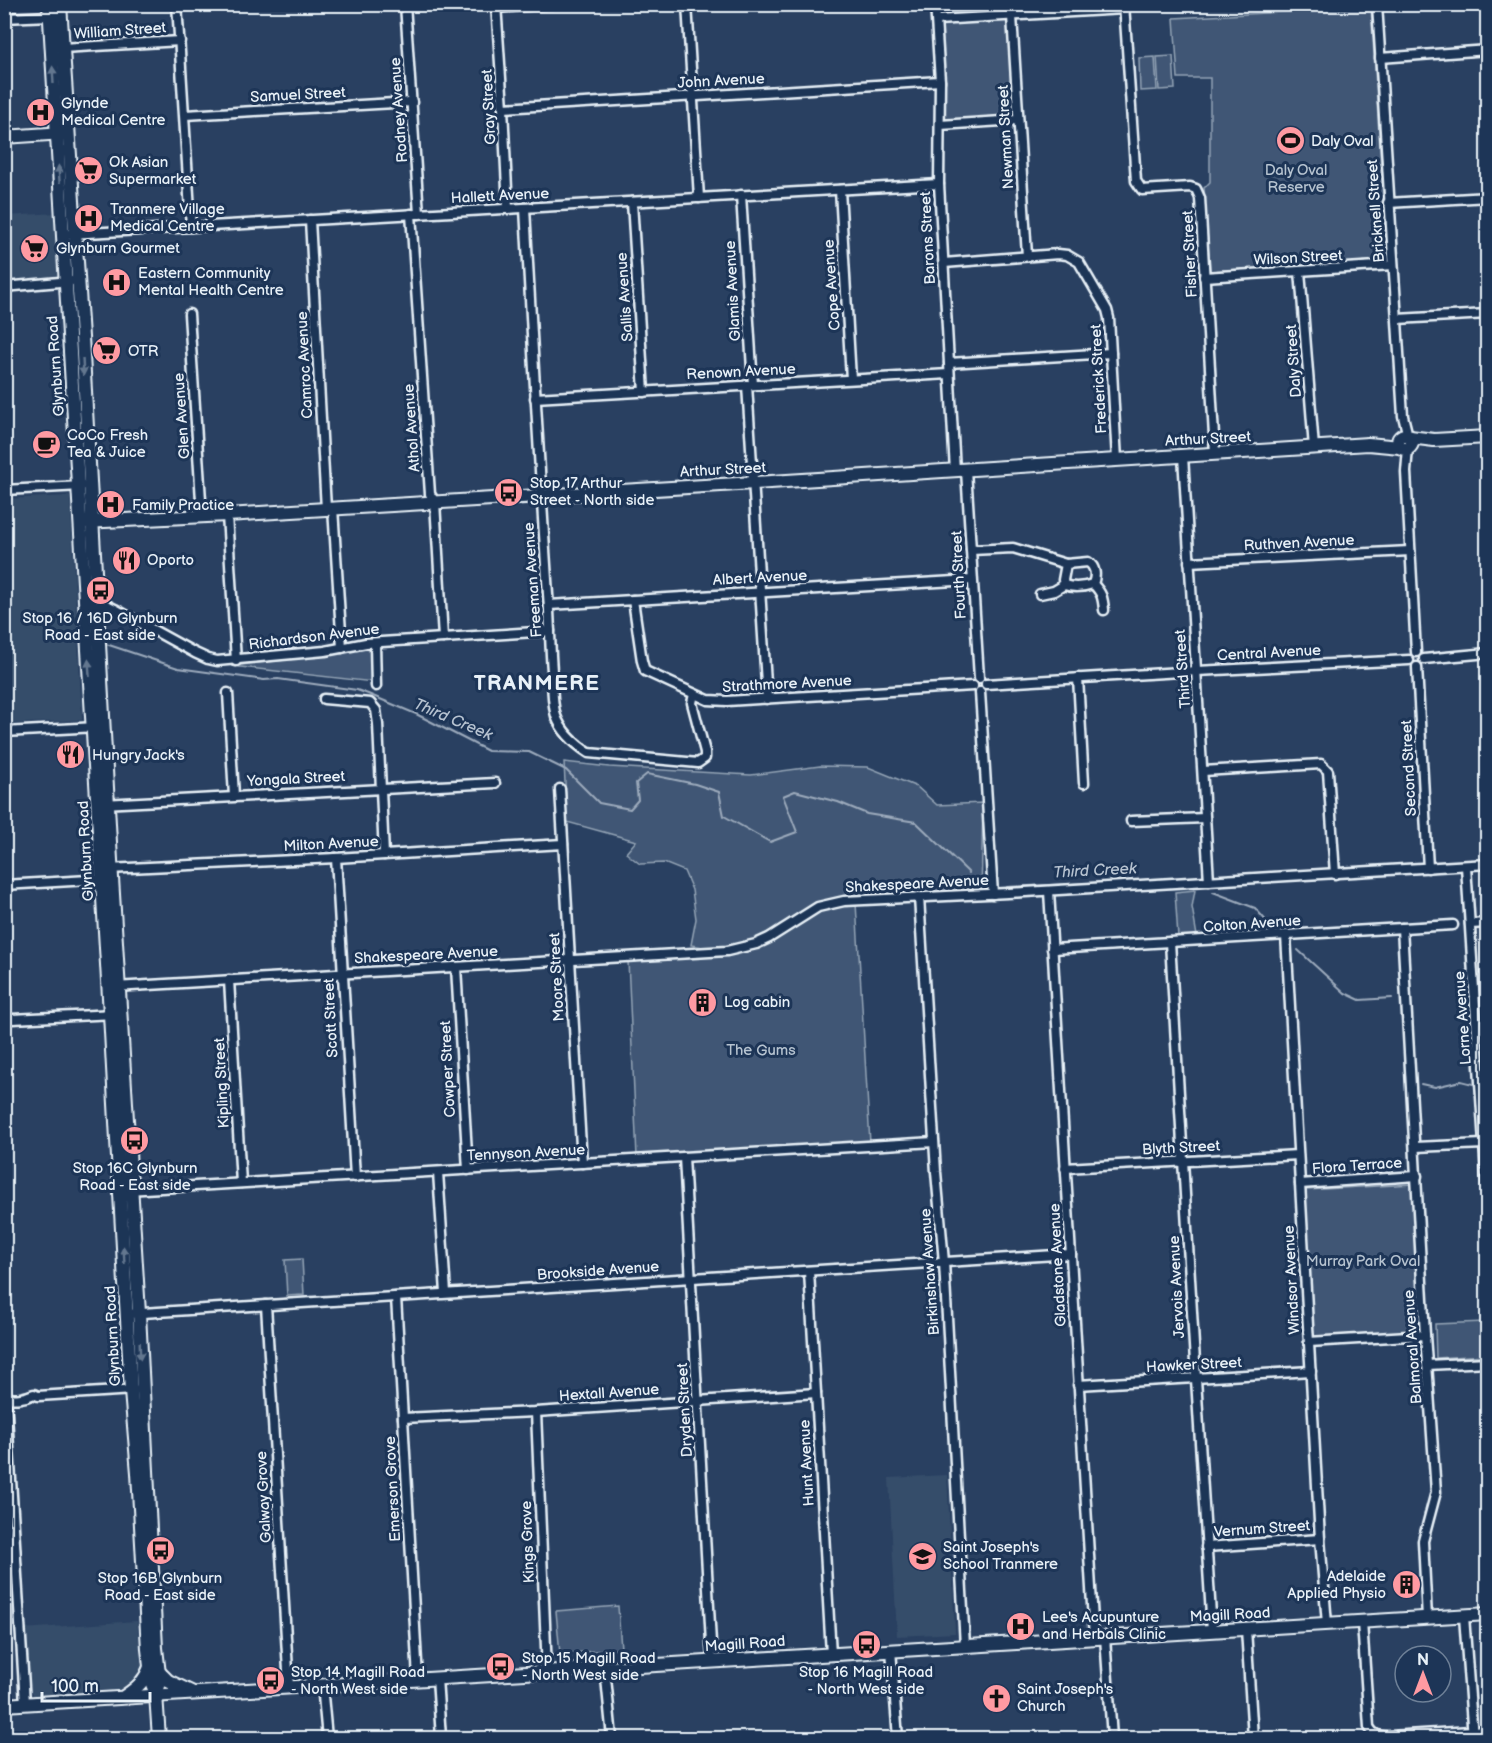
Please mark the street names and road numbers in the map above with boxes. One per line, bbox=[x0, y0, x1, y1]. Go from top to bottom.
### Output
street label: William Street bbox=[73, 18, 167, 44]
street label: Rodney Avenue bbox=[386, 57, 412, 163]
street label: Gray Street bbox=[478, 68, 500, 145]
street label: John Avenue bbox=[677, 69, 765, 93]
street label: Samuel Street bbox=[250, 83, 347, 107]
street label: Newman Street bbox=[994, 84, 1018, 190]
street label: Bricknell Street bbox=[1363, 158, 1389, 263]
street label: Hallett Avenue bbox=[450, 184, 550, 208]
street label: Barons Street bbox=[916, 191, 940, 285]
street label: Fisher Street bbox=[1178, 209, 1202, 298]
street label: Cope Avenue bbox=[819, 239, 845, 331]
street label: Glamis Avenue bbox=[721, 240, 745, 342]
street label: Wilson Street bbox=[1253, 246, 1343, 270]
street label: Sallis Avenue bbox=[612, 252, 638, 342]
street label: Camroc Avenue bbox=[293, 311, 317, 419]
street label: Glynburn Road bbox=[43, 315, 69, 417]
street label: Frederick Street bbox=[1087, 323, 1111, 434]
street label: Daly Street bbox=[1282, 323, 1306, 398]
street label: Renown Avenue bbox=[686, 360, 796, 384]
street label: Glen Avenue bbox=[170, 372, 194, 460]
street label: Athol Avenue bbox=[399, 383, 425, 473]
street label: Arthur Street bbox=[1164, 427, 1252, 451]
street label: Arthur Street bbox=[679, 458, 767, 482]
street label: Freeman Avenue bbox=[519, 522, 547, 638]
street label: Fourth Street bbox=[947, 530, 971, 620]
street label: Ruthven Avenue bbox=[1243, 531, 1355, 555]
street label: Albert Avenue bbox=[712, 566, 808, 590]
street label: Richardson Avenue bbox=[248, 620, 380, 654]
street label: Third Street bbox=[1171, 629, 1195, 709]
street label: Central Avenue bbox=[1217, 641, 1322, 665]
street label: Strathmore Avenue bbox=[722, 671, 852, 697]
street label: Second Street bbox=[1397, 719, 1421, 817]
street label: Yongala Street bbox=[245, 767, 346, 791]
street label: Glynburn Road bbox=[74, 800, 98, 902]
street label: Milton Avenue bbox=[283, 832, 379, 856]
street label: Shakespeare Avenue bbox=[845, 871, 989, 897]
street label: Colton Avenue bbox=[1202, 911, 1302, 937]
street label: Moore Street bbox=[545, 932, 569, 1022]
street label: Shakespeare Avenue bbox=[354, 942, 498, 968]
street label: Lorne Avenue bbox=[1450, 970, 1476, 1065]
street label: Scott Street bbox=[319, 977, 343, 1058]
street label: Cowper Street bbox=[436, 1020, 460, 1118]
street label: Kipling Street bbox=[210, 1037, 234, 1129]
street label: Blyth Street bbox=[1141, 1136, 1221, 1160]
street label: Tennyson Avenue bbox=[466, 1140, 586, 1166]
street label: Flora Terrace bbox=[1311, 1153, 1403, 1179]
street label: Gladstone Avenue bbox=[1045, 1203, 1071, 1327]
street label: Birkinshaw Avenue bbox=[916, 1208, 944, 1336]
street label: Windsor Avenue bbox=[1280, 1225, 1304, 1335]
street label: Jervois Avenue bbox=[1165, 1235, 1189, 1339]
street label: Brookside Avenue bbox=[536, 1257, 660, 1285]
street label: Glynburn Road bbox=[101, 1285, 125, 1387]
street label: Balmoral Avenue bbox=[1400, 1289, 1426, 1405]
street label: Hawker Street bbox=[1146, 1353, 1243, 1377]
street label: Dryden Street bbox=[673, 1362, 697, 1458]
street label: Hextall Avenue bbox=[558, 1380, 660, 1406]
street label: Hunt Avenue bbox=[795, 1419, 819, 1507]
street label: Emerson Grove bbox=[381, 1436, 405, 1542]
street label: Galway Grove bbox=[252, 1450, 276, 1543]
street label: Kings Grove bbox=[517, 1500, 539, 1584]
street label: Vernum Street bbox=[1213, 1516, 1311, 1542]
street label: Magill Road bbox=[1189, 1603, 1271, 1627]
street label: Magill Road bbox=[704, 1632, 786, 1656]

